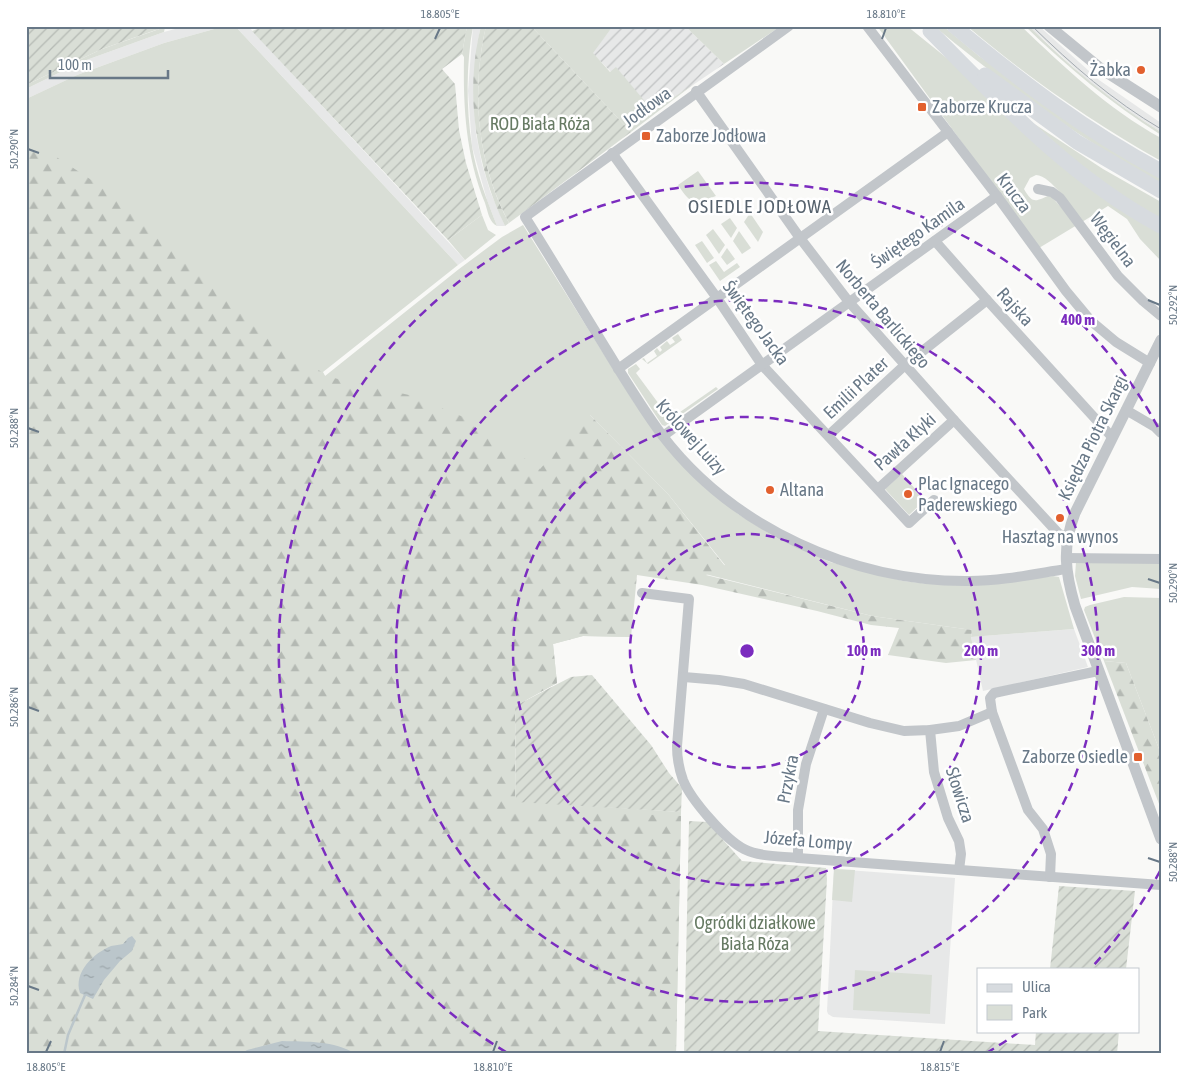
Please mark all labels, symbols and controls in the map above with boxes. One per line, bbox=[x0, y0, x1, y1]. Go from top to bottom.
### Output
text: 18.805°E bbox=[421, 7, 459, 21]
text: 18.810°E bbox=[867, 7, 905, 21]
scale bar bbox=[50, 48, 168, 80]
text: 100 m bbox=[58, 56, 92, 73]
place label: Żabka bbox=[1090, 59, 1131, 80]
marker: Żabka bbox=[1135, 64, 1147, 76]
street label: Jodłowa bbox=[618, 82, 675, 131]
place label: Zaborze Krucza bbox=[932, 96, 1032, 117]
marker: Zaborze Krucza bbox=[916, 101, 928, 113]
park label: ROD Biała Róża bbox=[490, 113, 590, 134]
place label: Zaborze Jodłowa bbox=[656, 125, 766, 146]
text: 50.290°N bbox=[7, 129, 21, 169]
marker: Zaborze Jodłowa bbox=[640, 130, 652, 142]
street label: Krucza bbox=[993, 169, 1036, 217]
street label: Świętego Kamila bbox=[867, 193, 968, 272]
district label: OSIEDLE JODŁOWA bbox=[688, 195, 832, 217]
street label: Węgielna bbox=[1086, 208, 1141, 271]
street label: Norberta Barlickiego bbox=[832, 255, 935, 372]
street label: Świętego Jacka bbox=[719, 276, 794, 369]
street label: Rajska bbox=[993, 283, 1038, 330]
text: 50.292°N bbox=[1166, 285, 1180, 325]
text: 400 m bbox=[1060, 311, 1095, 328]
street label: Emilii Plater bbox=[819, 352, 893, 423]
street label: Księdza Piotra Skargi bbox=[1053, 372, 1132, 503]
street label: Królowej Luizy bbox=[652, 395, 731, 479]
text: 50.288°N bbox=[7, 408, 21, 448]
street label: Pawła Kłyki bbox=[870, 409, 940, 475]
place label: Plac Ignacego Paderewskiego bbox=[918, 473, 1017, 515]
place label: Altana bbox=[780, 479, 824, 500]
marker: Altana bbox=[764, 484, 776, 496]
marker: Plac Ignacego Paderewskiego bbox=[902, 488, 914, 500]
marker: Hasztag na wynos bbox=[1054, 512, 1066, 524]
place label: Hasztag na wynos bbox=[1002, 526, 1118, 547]
text: 50.290°N bbox=[1166, 563, 1180, 603]
centre of rings bbox=[738, 642, 756, 660]
text: 100 m bbox=[847, 642, 881, 659]
text: 200 m bbox=[964, 642, 998, 659]
text: 300 m bbox=[1081, 642, 1115, 659]
text: 50.286°N bbox=[7, 687, 21, 727]
place label: Zaborze Osiedle bbox=[1022, 746, 1128, 767]
marker: Zaborze Osiedle bbox=[1132, 751, 1144, 763]
street label: Przykra bbox=[773, 753, 803, 805]
street label: Słowicza bbox=[942, 765, 979, 825]
street label: Józefa Lompy bbox=[763, 826, 853, 855]
text: 50.288°N bbox=[1166, 842, 1180, 882]
park label: Ogródki działkowe Biała Róza bbox=[694, 912, 816, 954]
text: 50.284°N bbox=[7, 966, 21, 1006]
legend bbox=[977, 968, 1140, 1032]
text: Ulica bbox=[1022, 978, 1051, 995]
text: Park bbox=[1022, 1004, 1047, 1021]
text: 18.805°E bbox=[27, 1060, 65, 1074]
text: 18.810°E bbox=[474, 1060, 512, 1074]
text: 18.815°E bbox=[921, 1060, 959, 1074]

